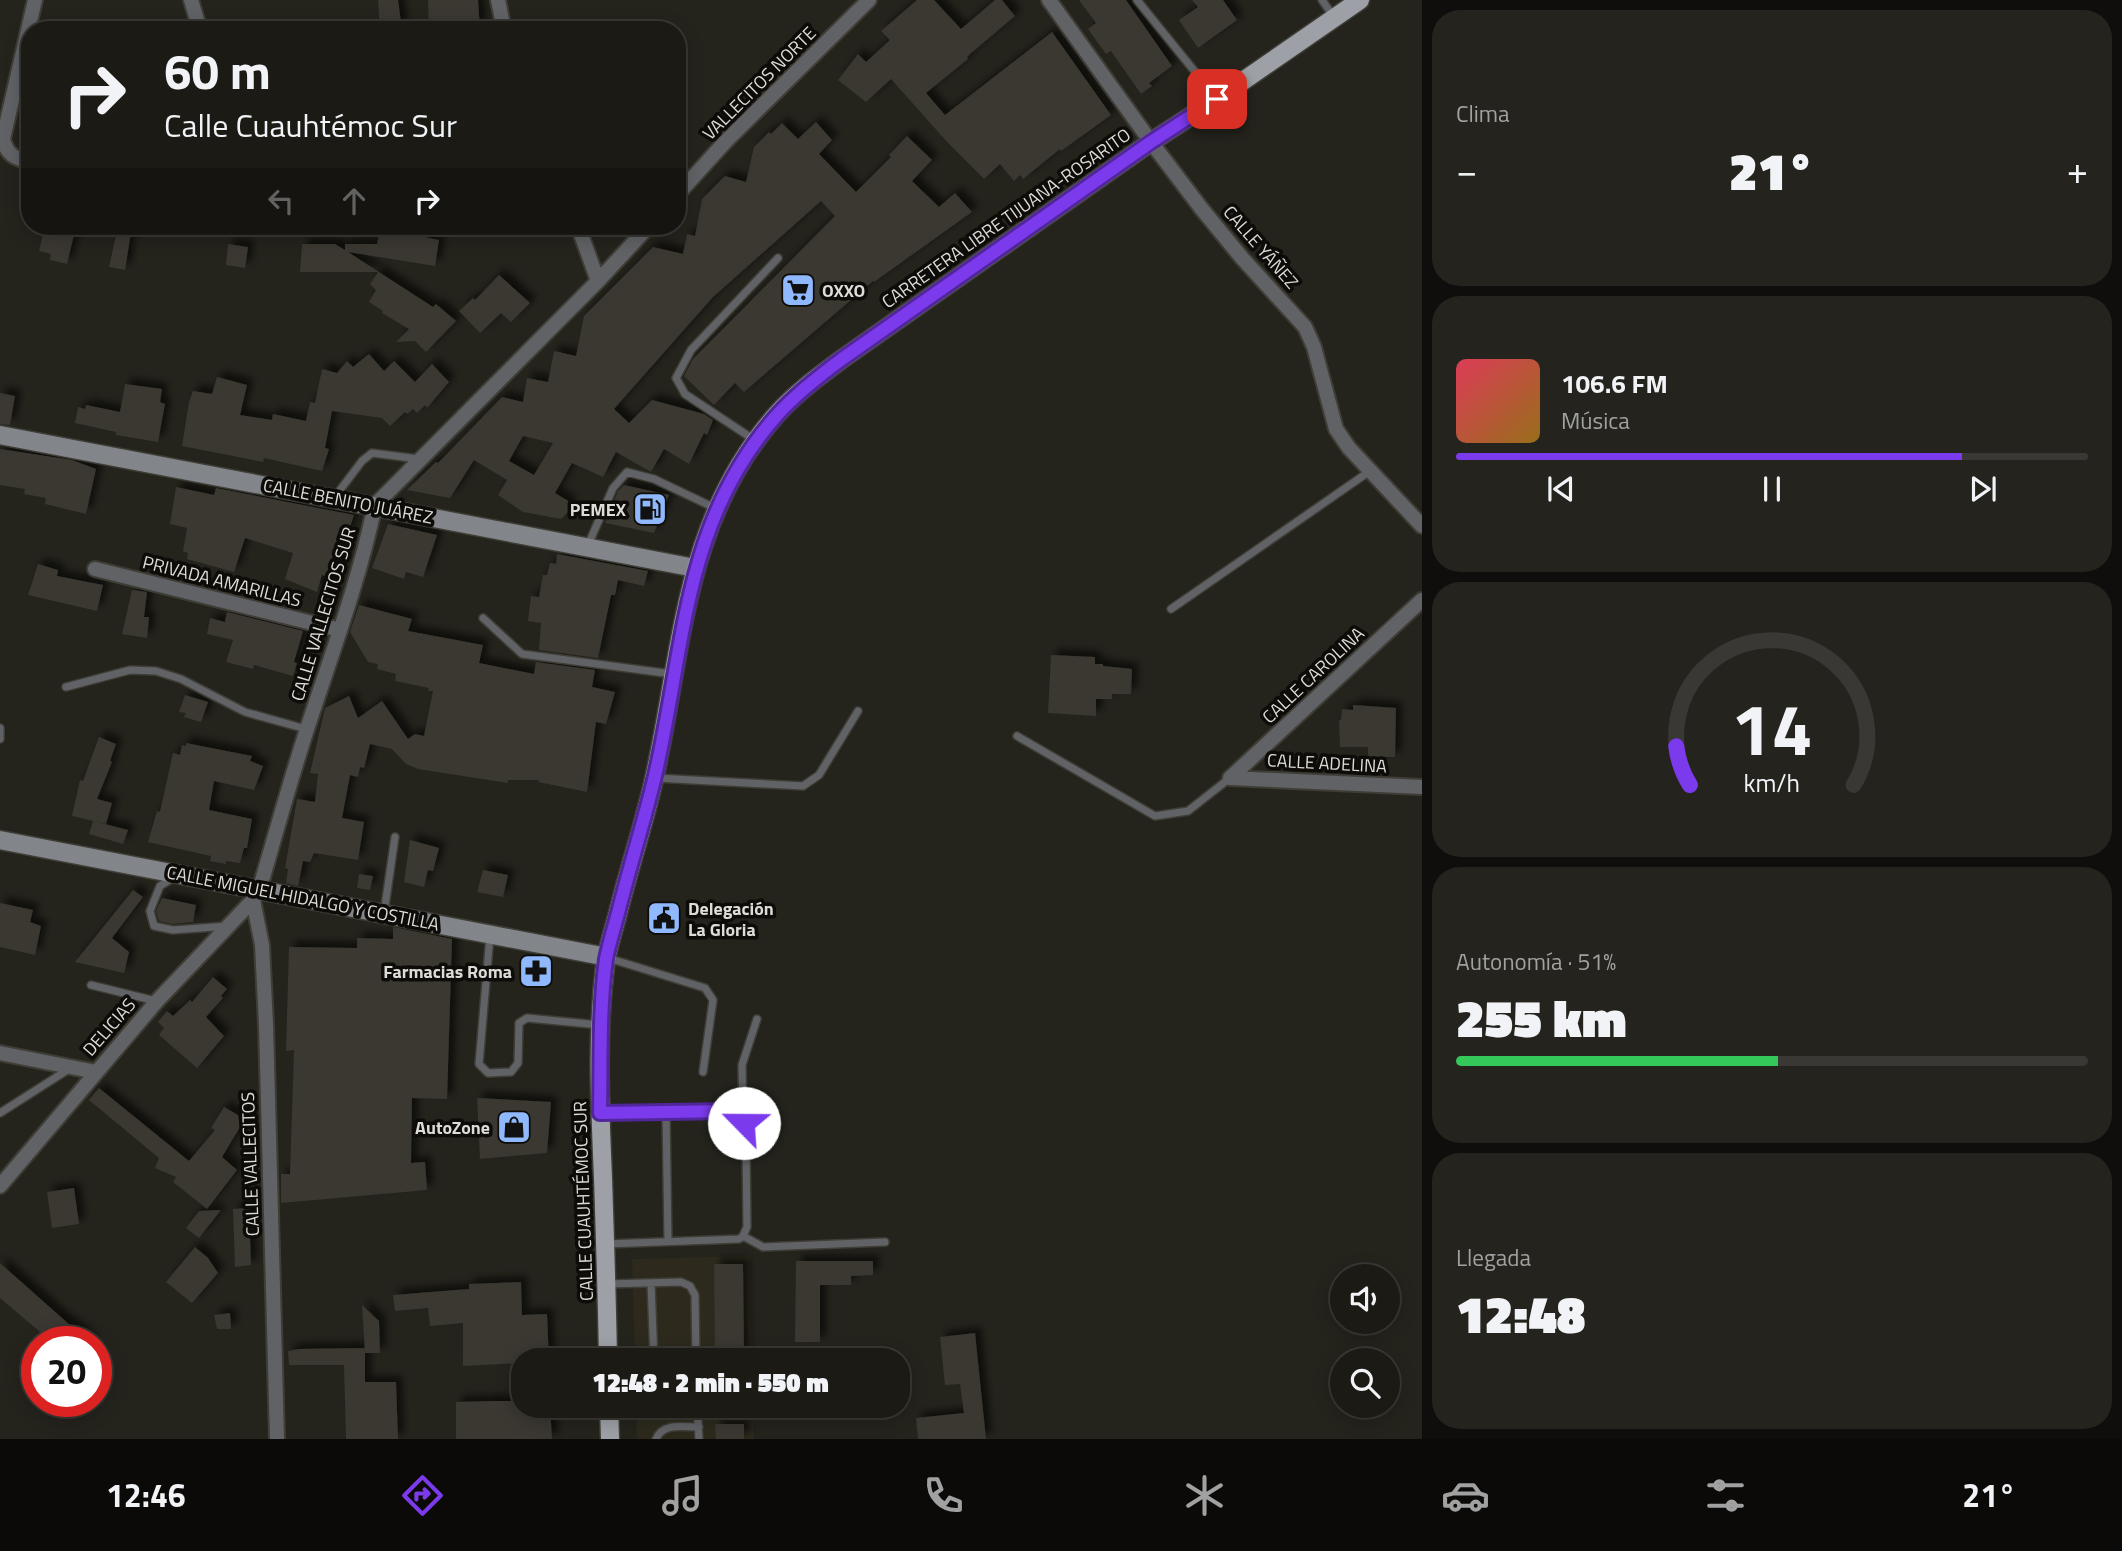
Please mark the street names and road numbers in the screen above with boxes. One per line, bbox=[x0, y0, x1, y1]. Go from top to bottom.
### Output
street label: VALLECITOS NORTE bbox=[696, 20, 822, 146]
street label: CARRETERA LIBRE TIJUANA-ROSARITO bbox=[876, 121, 1136, 315]
street label: CALLE YÁÑEZ bbox=[1217, 199, 1305, 295]
street label: CALLE BENITO JUÁREZ bbox=[261, 471, 435, 531]
street label: CALLE VALLECITOS SUR bbox=[284, 524, 362, 704]
street label: PRIVADA AMARILLAS bbox=[140, 548, 304, 614]
street label: CALLE CAROLINA bbox=[1256, 620, 1370, 730]
street label: CALLE ADELINA bbox=[1266, 746, 1388, 780]
street label: CALLE MIGUEL HIDALGO Y COSTILLA bbox=[164, 858, 442, 938]
street label: DELICIAS bbox=[76, 992, 142, 1062]
street label: CALLE VALLECITOS bbox=[234, 1091, 266, 1237]
street label: CALLE CUAUHTÉMOC SUR bbox=[566, 1101, 600, 1301]

